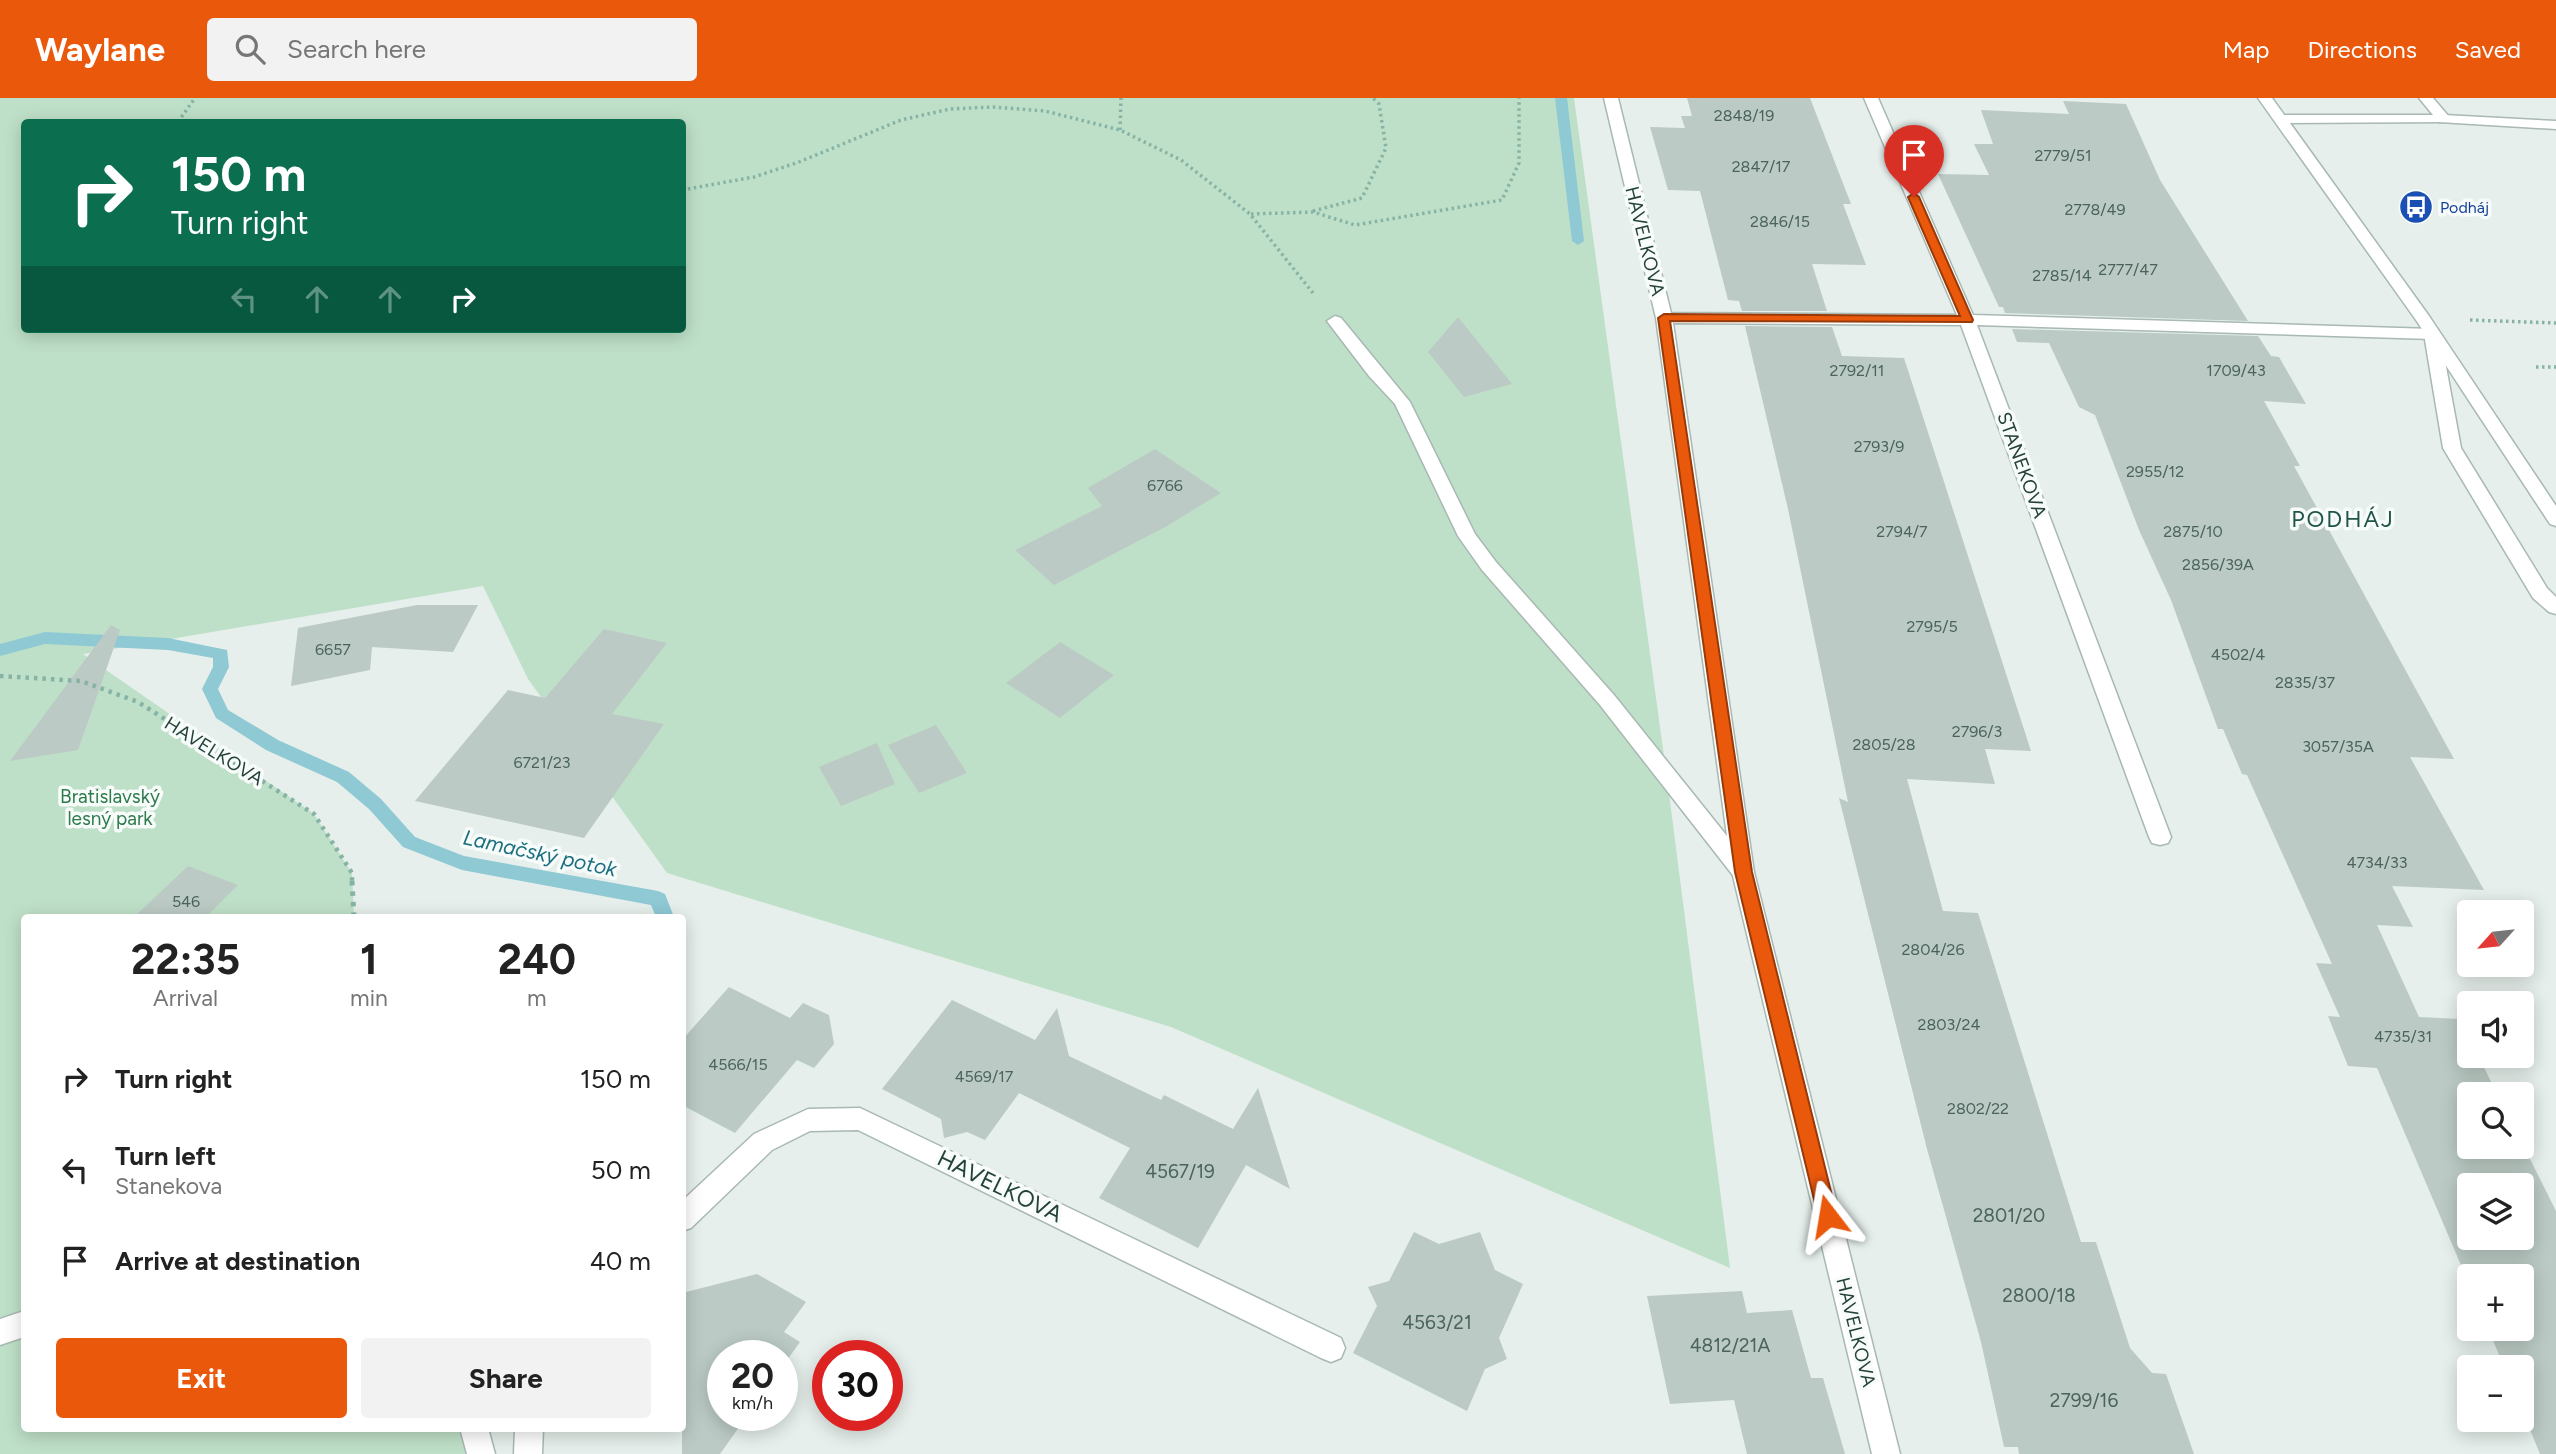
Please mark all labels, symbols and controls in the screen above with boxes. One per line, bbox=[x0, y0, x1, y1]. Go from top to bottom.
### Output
search box bbox=[207, 18, 697, 81]
text: Waylane bbox=[35, 30, 165, 69]
icon: search bbox=[231, 30, 269, 68]
text: Search here bbox=[287, 33, 426, 65]
text: Map bbox=[2223, 35, 2269, 64]
text: Directions bbox=[2307, 35, 2417, 64]
text: Saved bbox=[2455, 35, 2521, 64]
house number: 2848/19 bbox=[1714, 106, 1774, 125]
pin bbox=[1884, 125, 1944, 197]
icon: arrive bbox=[1895, 136, 1933, 174]
text: 150 m bbox=[171, 144, 306, 203]
house number: 2779/51 bbox=[2034, 146, 2092, 165]
icon: right bbox=[56, 147, 147, 238]
house number: 2847/17 bbox=[1732, 157, 1791, 176]
street label: HAVELKOVA bbox=[1620, 184, 1670, 298]
bus stop icon: Podháj bbox=[2397, 188, 2435, 226]
place label: Podháj bbox=[2440, 198, 2489, 217]
house number: 2778/49 bbox=[2064, 200, 2126, 219]
text: Turn right bbox=[171, 204, 309, 242]
house number: 2846/15 bbox=[1750, 212, 1810, 231]
house number: 2777/47 bbox=[2098, 260, 2158, 279]
house number: 2785/14 bbox=[2032, 266, 2092, 285]
icon: left bbox=[225, 280, 263, 318]
icon: ahead bbox=[298, 280, 336, 318]
icon: ahead bbox=[371, 280, 409, 318]
icon: right bbox=[444, 280, 482, 318]
house number: 2792/11 bbox=[1830, 361, 1884, 380]
house number: 1709/43 bbox=[2206, 361, 2266, 380]
street label: STANEKOVA bbox=[1992, 409, 2052, 521]
house number: 2793/9 bbox=[1854, 437, 1904, 456]
house number: 2955/12 bbox=[2126, 462, 2184, 481]
house number: 6766 bbox=[1147, 476, 1183, 495]
district label: PODHÁJ bbox=[2291, 505, 2395, 533]
house number: 2794/7 bbox=[1876, 522, 1928, 541]
house number: 2875/10 bbox=[2163, 522, 2223, 541]
house number: 2856/39A bbox=[2182, 555, 2254, 574]
house number: 2795/5 bbox=[1906, 617, 1958, 636]
house number: 6657 bbox=[315, 640, 351, 659]
house number: 4502/4 bbox=[2211, 645, 2265, 664]
house number: 2835/37 bbox=[2275, 673, 2335, 692]
street label: HAVELKOVA bbox=[160, 712, 268, 790]
house number: 2796/3 bbox=[1952, 722, 2002, 741]
house number: 2805/28 bbox=[1852, 735, 1916, 754]
house number: 3057/35A bbox=[2302, 737, 2374, 756]
house number: 6721/23 bbox=[513, 753, 571, 772]
park label: Bratislavský lesný park bbox=[60, 785, 160, 830]
water label: Lamačský potok bbox=[461, 825, 620, 882]
house number: 4734/33 bbox=[2347, 853, 2407, 872]
house number: 546 bbox=[172, 892, 200, 911]
north arrow bbox=[2457, 900, 2534, 976]
map controls bbox=[2457, 900, 2534, 1432]
text: 22:35 bbox=[131, 934, 240, 985]
text: 1 bbox=[360, 934, 378, 985]
text: 240 bbox=[498, 934, 576, 985]
house number: 2804/26 bbox=[1901, 940, 1965, 959]
text: Arrival bbox=[153, 984, 218, 1012]
text: min bbox=[350, 984, 388, 1012]
text: m bbox=[527, 984, 547, 1012]
button: sound bbox=[2457, 991, 2534, 1068]
house number: 2803/24 bbox=[1918, 1015, 1980, 1034]
house number: 4735/31 bbox=[2374, 1027, 2432, 1046]
house number: 4566/15 bbox=[708, 1055, 768, 1074]
icon: right bbox=[56, 1060, 94, 1098]
text: Turn right bbox=[115, 1063, 232, 1095]
text: 150 m bbox=[580, 1063, 651, 1095]
house number: 4569/17 bbox=[955, 1067, 1014, 1086]
button: search bbox=[2457, 1082, 2534, 1159]
house number: 2802/22 bbox=[1947, 1099, 2009, 1118]
text: Turn left bbox=[115, 1140, 216, 1172]
street label: HAVELKOVA bbox=[933, 1144, 1067, 1228]
icon: left bbox=[56, 1151, 94, 1189]
text: 50 m bbox=[591, 1154, 651, 1186]
house number: 4567/19 bbox=[1145, 1160, 1215, 1183]
text: Stanekova bbox=[115, 1172, 222, 1200]
button: layers bbox=[2457, 1173, 2534, 1250]
position arrow bbox=[1791, 1179, 1865, 1253]
house number: 2801/20 bbox=[1973, 1204, 2045, 1227]
icon: arrive bbox=[56, 1242, 94, 1280]
text: Arrive at destination bbox=[115, 1245, 360, 1277]
text: 40 m bbox=[590, 1245, 651, 1277]
button: + bbox=[2457, 1264, 2534, 1341]
street label: HAVELKOVA bbox=[1831, 1275, 1881, 1389]
house number: 2800/18 bbox=[2002, 1284, 2076, 1307]
house number: 4563/21 bbox=[1402, 1311, 1472, 1334]
house number: 4812/21A bbox=[1690, 1334, 1770, 1357]
button: Exit bbox=[56, 1338, 347, 1418]
button: Share bbox=[361, 1338, 651, 1418]
speed limit sign: 30 bbox=[812, 1340, 903, 1431]
text: 20 bbox=[731, 1355, 774, 1397]
button: − bbox=[2457, 1355, 2534, 1432]
house number: 2799/16 bbox=[2050, 1389, 2118, 1412]
text: km/h bbox=[732, 1392, 773, 1414]

